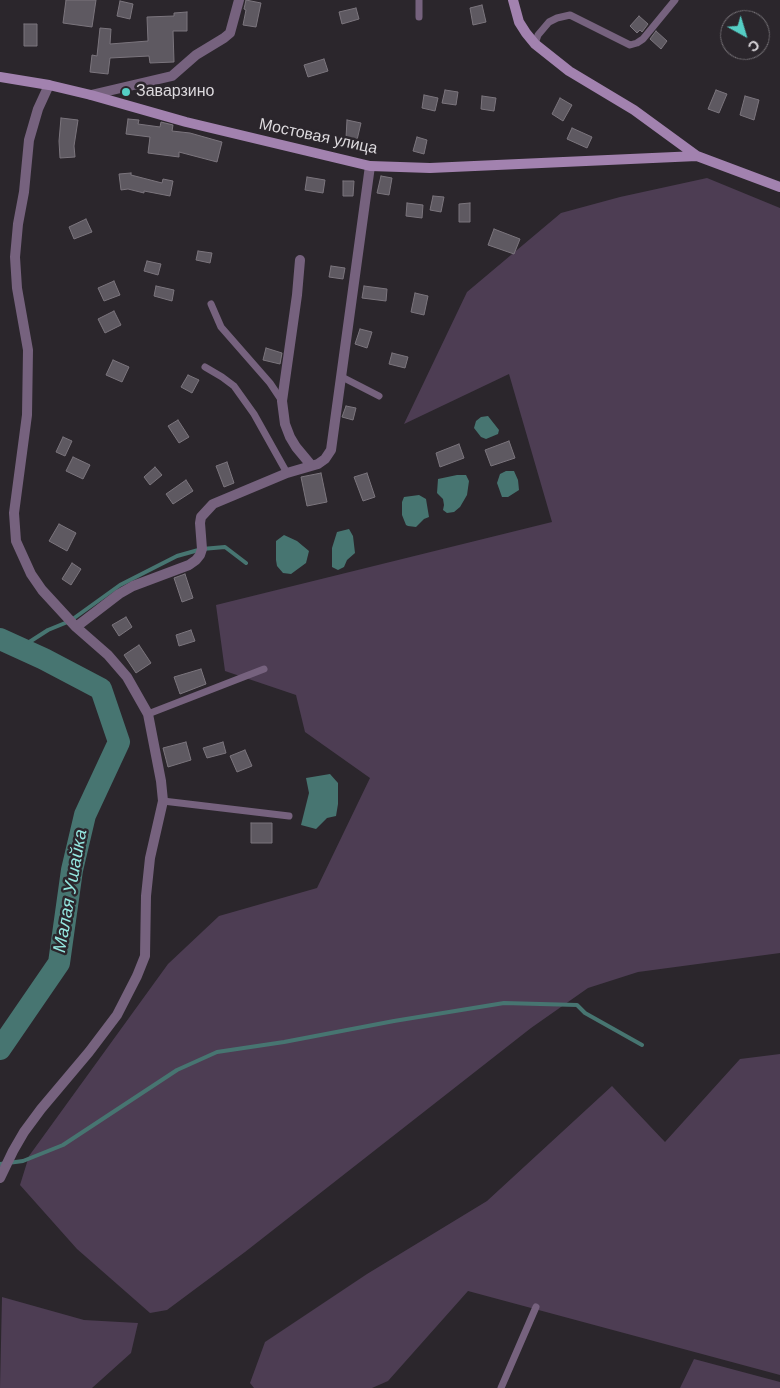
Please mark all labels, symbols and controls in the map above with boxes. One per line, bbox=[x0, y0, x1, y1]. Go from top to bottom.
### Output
north arrow bbox=[720, 10, 770, 60]
text: С bbox=[744, 36, 763, 56]
place label: Заварзино bbox=[136, 82, 215, 102]
marker: Заварзино bbox=[120, 86, 132, 98]
street label: Мостовая улица bbox=[257, 115, 379, 159]
water label: Малая Ушайка bbox=[50, 828, 92, 954]

